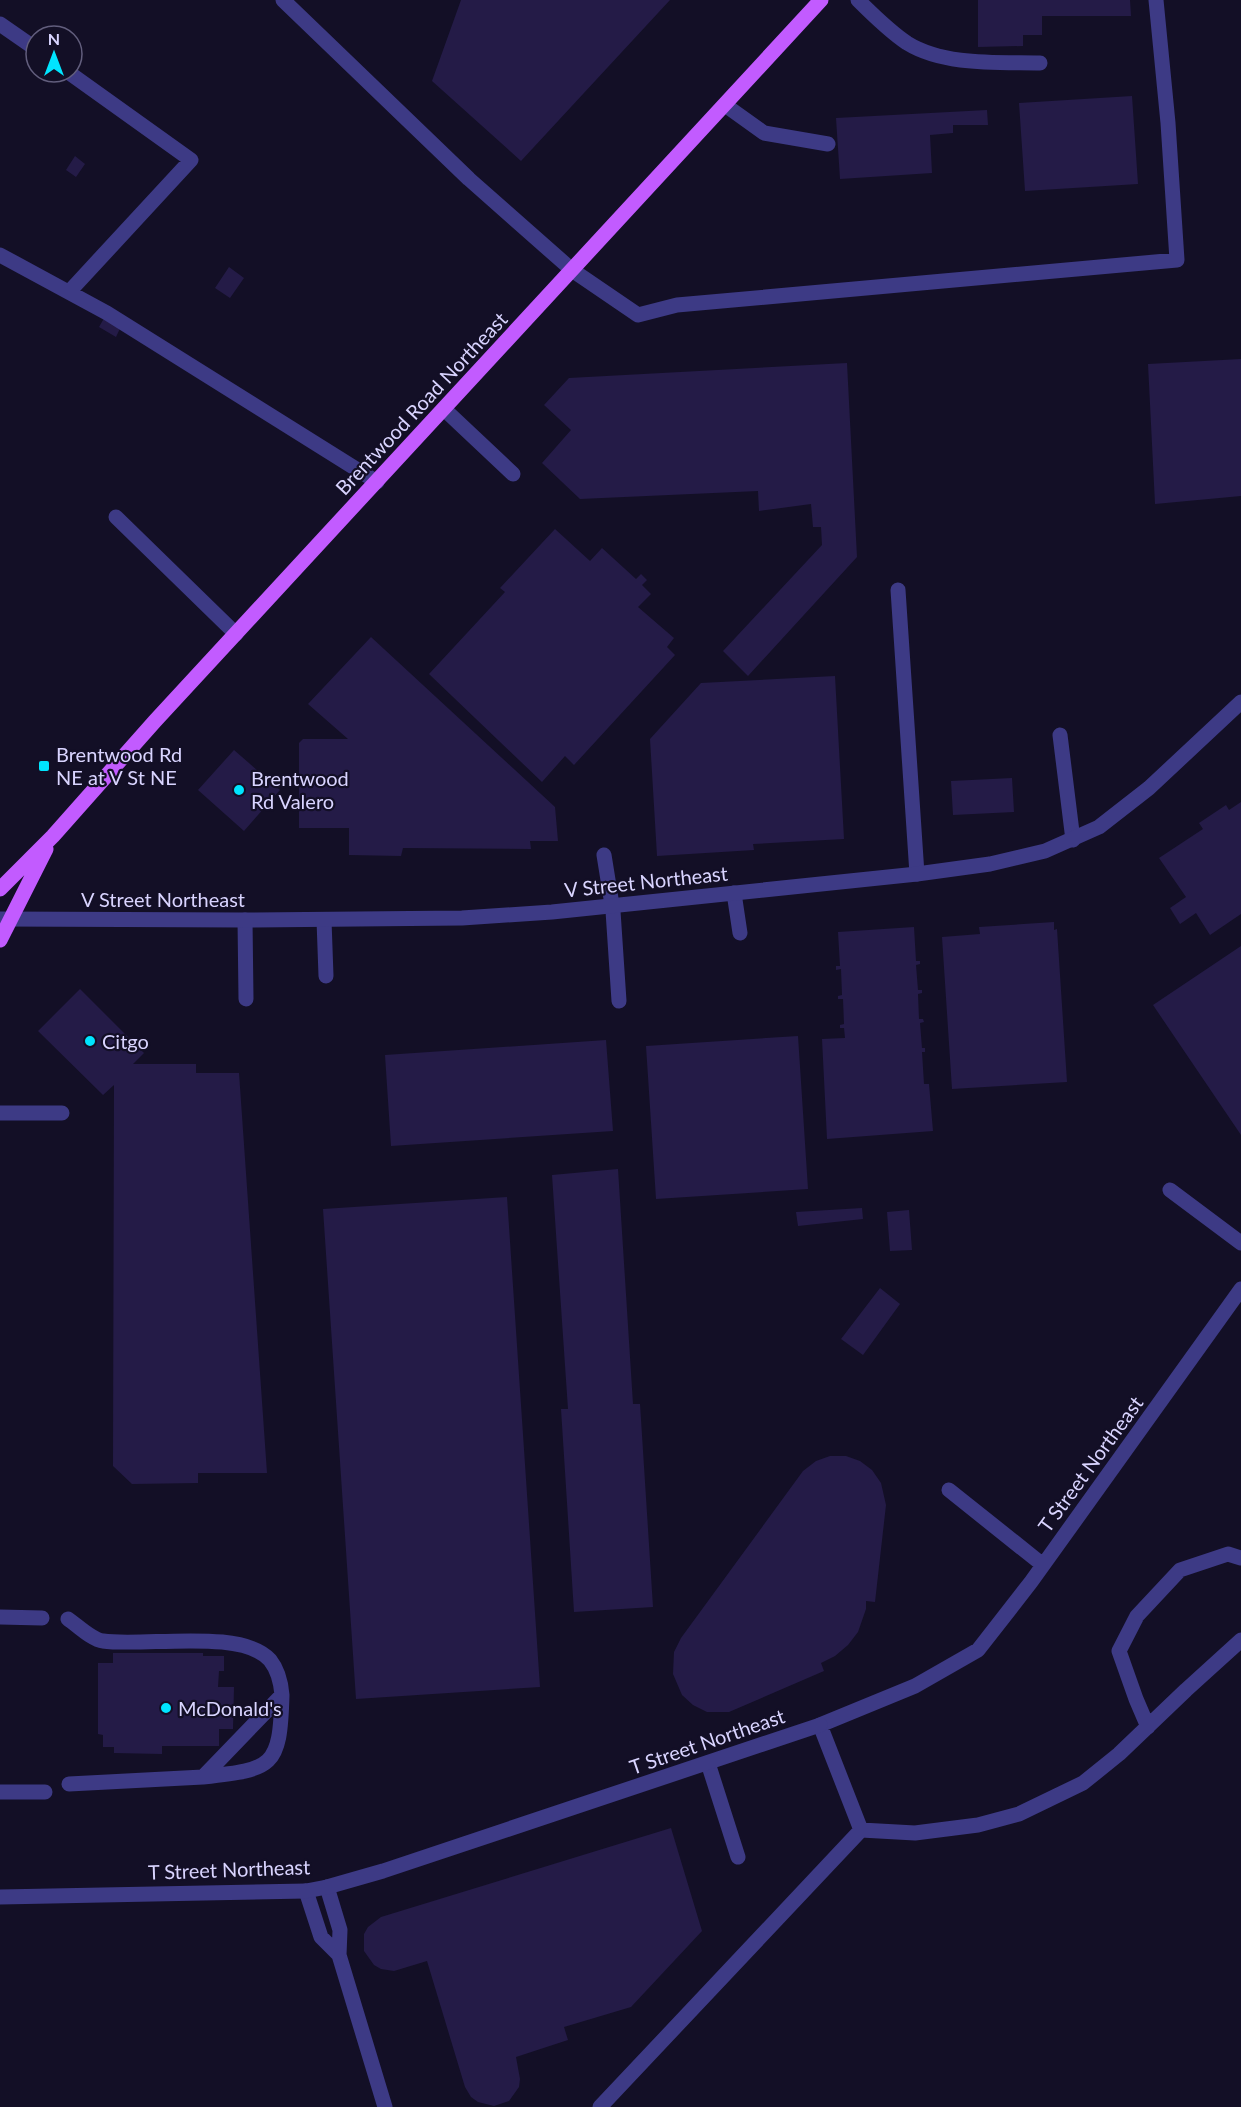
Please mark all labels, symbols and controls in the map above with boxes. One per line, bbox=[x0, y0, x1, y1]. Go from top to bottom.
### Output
north arrow bbox=[24, 24, 84, 84]
text: N bbox=[48, 29, 60, 48]
street label: Brentwood Road Northeast bbox=[330, 307, 512, 499]
place label: Brentwood Rd NE at V St NE bbox=[56, 742, 182, 789]
marker: Brentwood Rd NE at V St NE bbox=[37, 759, 51, 773]
place label: Brentwood Rd Valero bbox=[251, 766, 349, 813]
marker: Brentwood Rd Valero bbox=[232, 783, 246, 797]
street label: V Street Northeast bbox=[563, 860, 729, 902]
street label: V Street Northeast bbox=[81, 887, 245, 911]
place label: Citgo bbox=[102, 1029, 149, 1053]
marker: Citgo bbox=[83, 1034, 97, 1048]
street label: T Street Northeast bbox=[1033, 1391, 1147, 1537]
place label: McDonald's bbox=[178, 1696, 282, 1720]
marker: McDonald's bbox=[159, 1701, 173, 1715]
street label: T Street Northeast bbox=[626, 1703, 788, 1779]
street label: T Street Northeast bbox=[147, 1854, 311, 1884]

